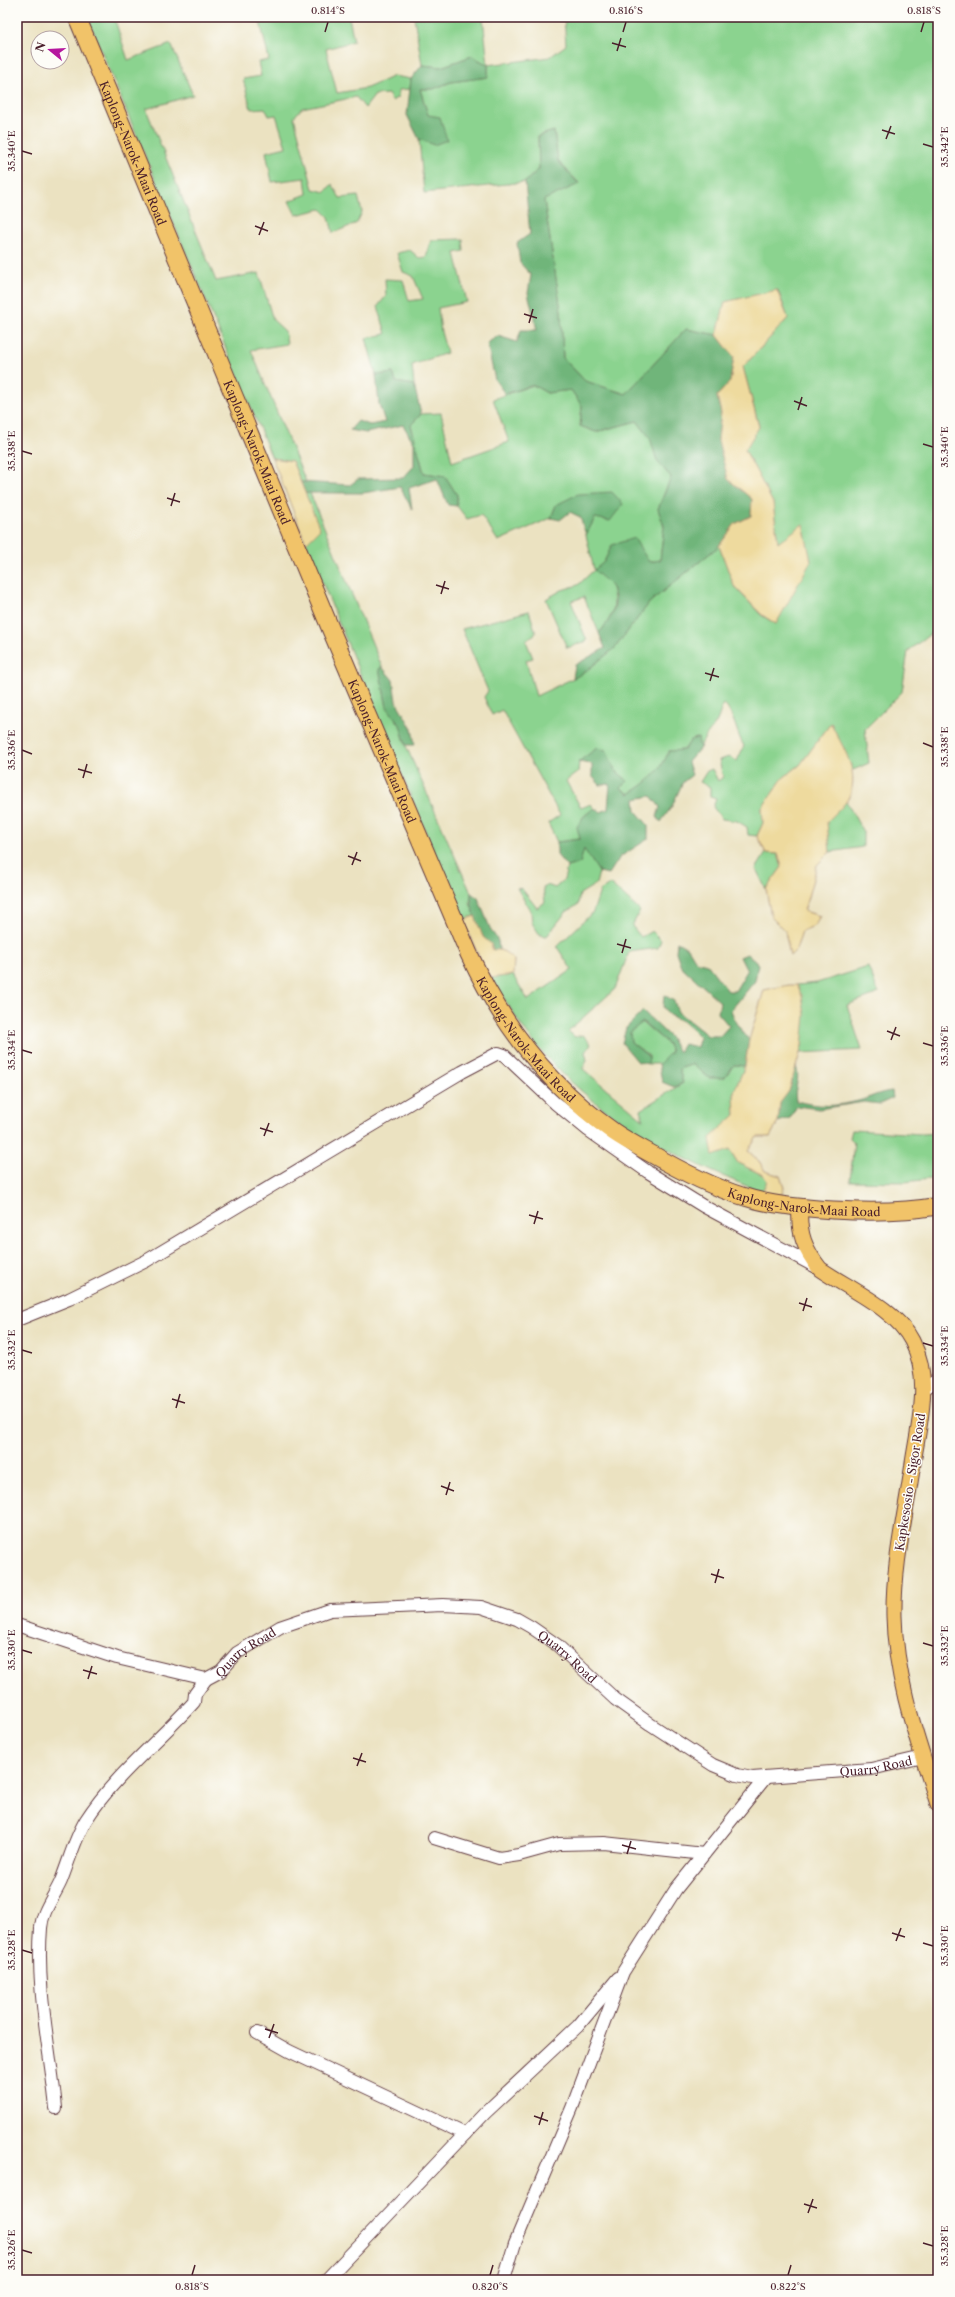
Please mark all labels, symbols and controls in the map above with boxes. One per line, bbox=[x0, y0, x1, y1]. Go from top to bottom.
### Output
text: 0.814°S bbox=[311, 4, 345, 17]
text: 0.816°S bbox=[609, 4, 643, 17]
text: 0.818°S bbox=[907, 4, 941, 17]
north arrow bbox=[30, 30, 70, 70]
text: N bbox=[32, 40, 49, 54]
street label: Kaplong-Narok-Maai Road bbox=[97, 79, 170, 228]
text: 35.342°E bbox=[938, 126, 951, 167]
text: 35.340°E bbox=[5, 130, 18, 172]
street label: Kaplong-Narok-Maai Road bbox=[221, 378, 294, 527]
text: 35.340°E bbox=[938, 426, 951, 468]
text: 35.338°E bbox=[5, 431, 18, 471]
street label: Kaplong-Narok-Maai Road bbox=[345, 677, 420, 826]
text: 35.338°E bbox=[938, 727, 951, 767]
text: 35.336°E bbox=[5, 730, 18, 770]
street label: Kaplong-Narok-Maai Road bbox=[474, 974, 579, 1106]
text: 35.336°E bbox=[938, 1026, 951, 1066]
text: 35.334°E bbox=[5, 1030, 18, 1070]
street label: Kaplong-Narok-Maai Road bbox=[726, 1184, 881, 1219]
text: 35.334°E bbox=[938, 1326, 951, 1366]
text: 35.332°E bbox=[5, 1330, 18, 1370]
street label: Kapkesosio - Sigor Road bbox=[892, 1411, 928, 1552]
street label: Quarry Road bbox=[213, 1624, 279, 1680]
text: 35.332°E bbox=[938, 1626, 951, 1666]
street label: Quarry Road bbox=[535, 1627, 601, 1686]
text: 35.330°E bbox=[5, 1629, 18, 1671]
street label: Quarry Road bbox=[839, 1752, 914, 1779]
text: 35.330°E bbox=[938, 1925, 951, 1967]
text: 35.328°E bbox=[5, 1929, 18, 1970]
text: 35.328°E bbox=[938, 2225, 951, 2266]
text: 35.326°E bbox=[5, 2230, 18, 2270]
text: 0.818°S bbox=[175, 2280, 209, 2293]
text: 0.820°S bbox=[472, 2280, 508, 2293]
text: 0.822°S bbox=[770, 2280, 806, 2293]

